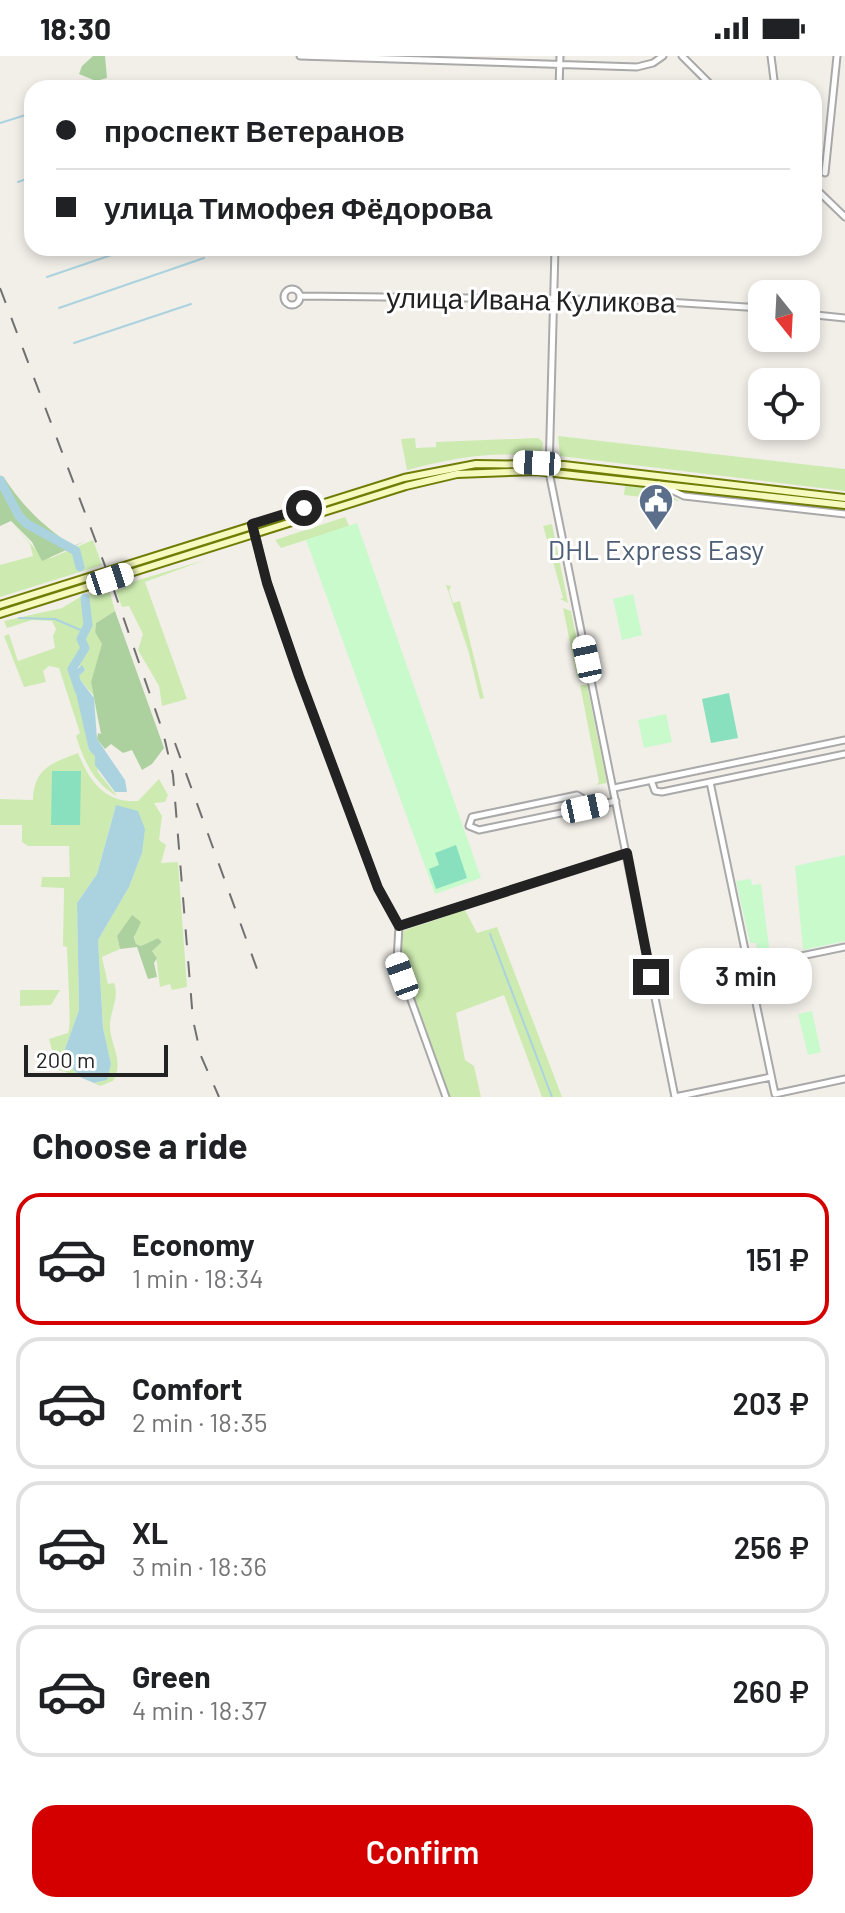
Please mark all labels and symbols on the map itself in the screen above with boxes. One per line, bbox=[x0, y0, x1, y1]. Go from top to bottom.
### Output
street label: улица Ивана Куликова bbox=[386, 279, 676, 319]
north arrow bbox=[748, 280, 820, 352]
car bbox=[512, 450, 562, 476]
public building icon: DHL Express Easy bbox=[637, 482, 675, 532]
route start bbox=[286, 490, 322, 526]
place label: DHL Express Easy bbox=[548, 532, 764, 566]
car bbox=[83, 560, 137, 598]
car bbox=[570, 633, 604, 685]
car bbox=[559, 791, 611, 825]
car bbox=[383, 949, 421, 1003]
callout: 3 min bbox=[679, 949, 811, 1005]
route end bbox=[633, 959, 669, 995]
scale bar bbox=[24, 1041, 168, 1077]

